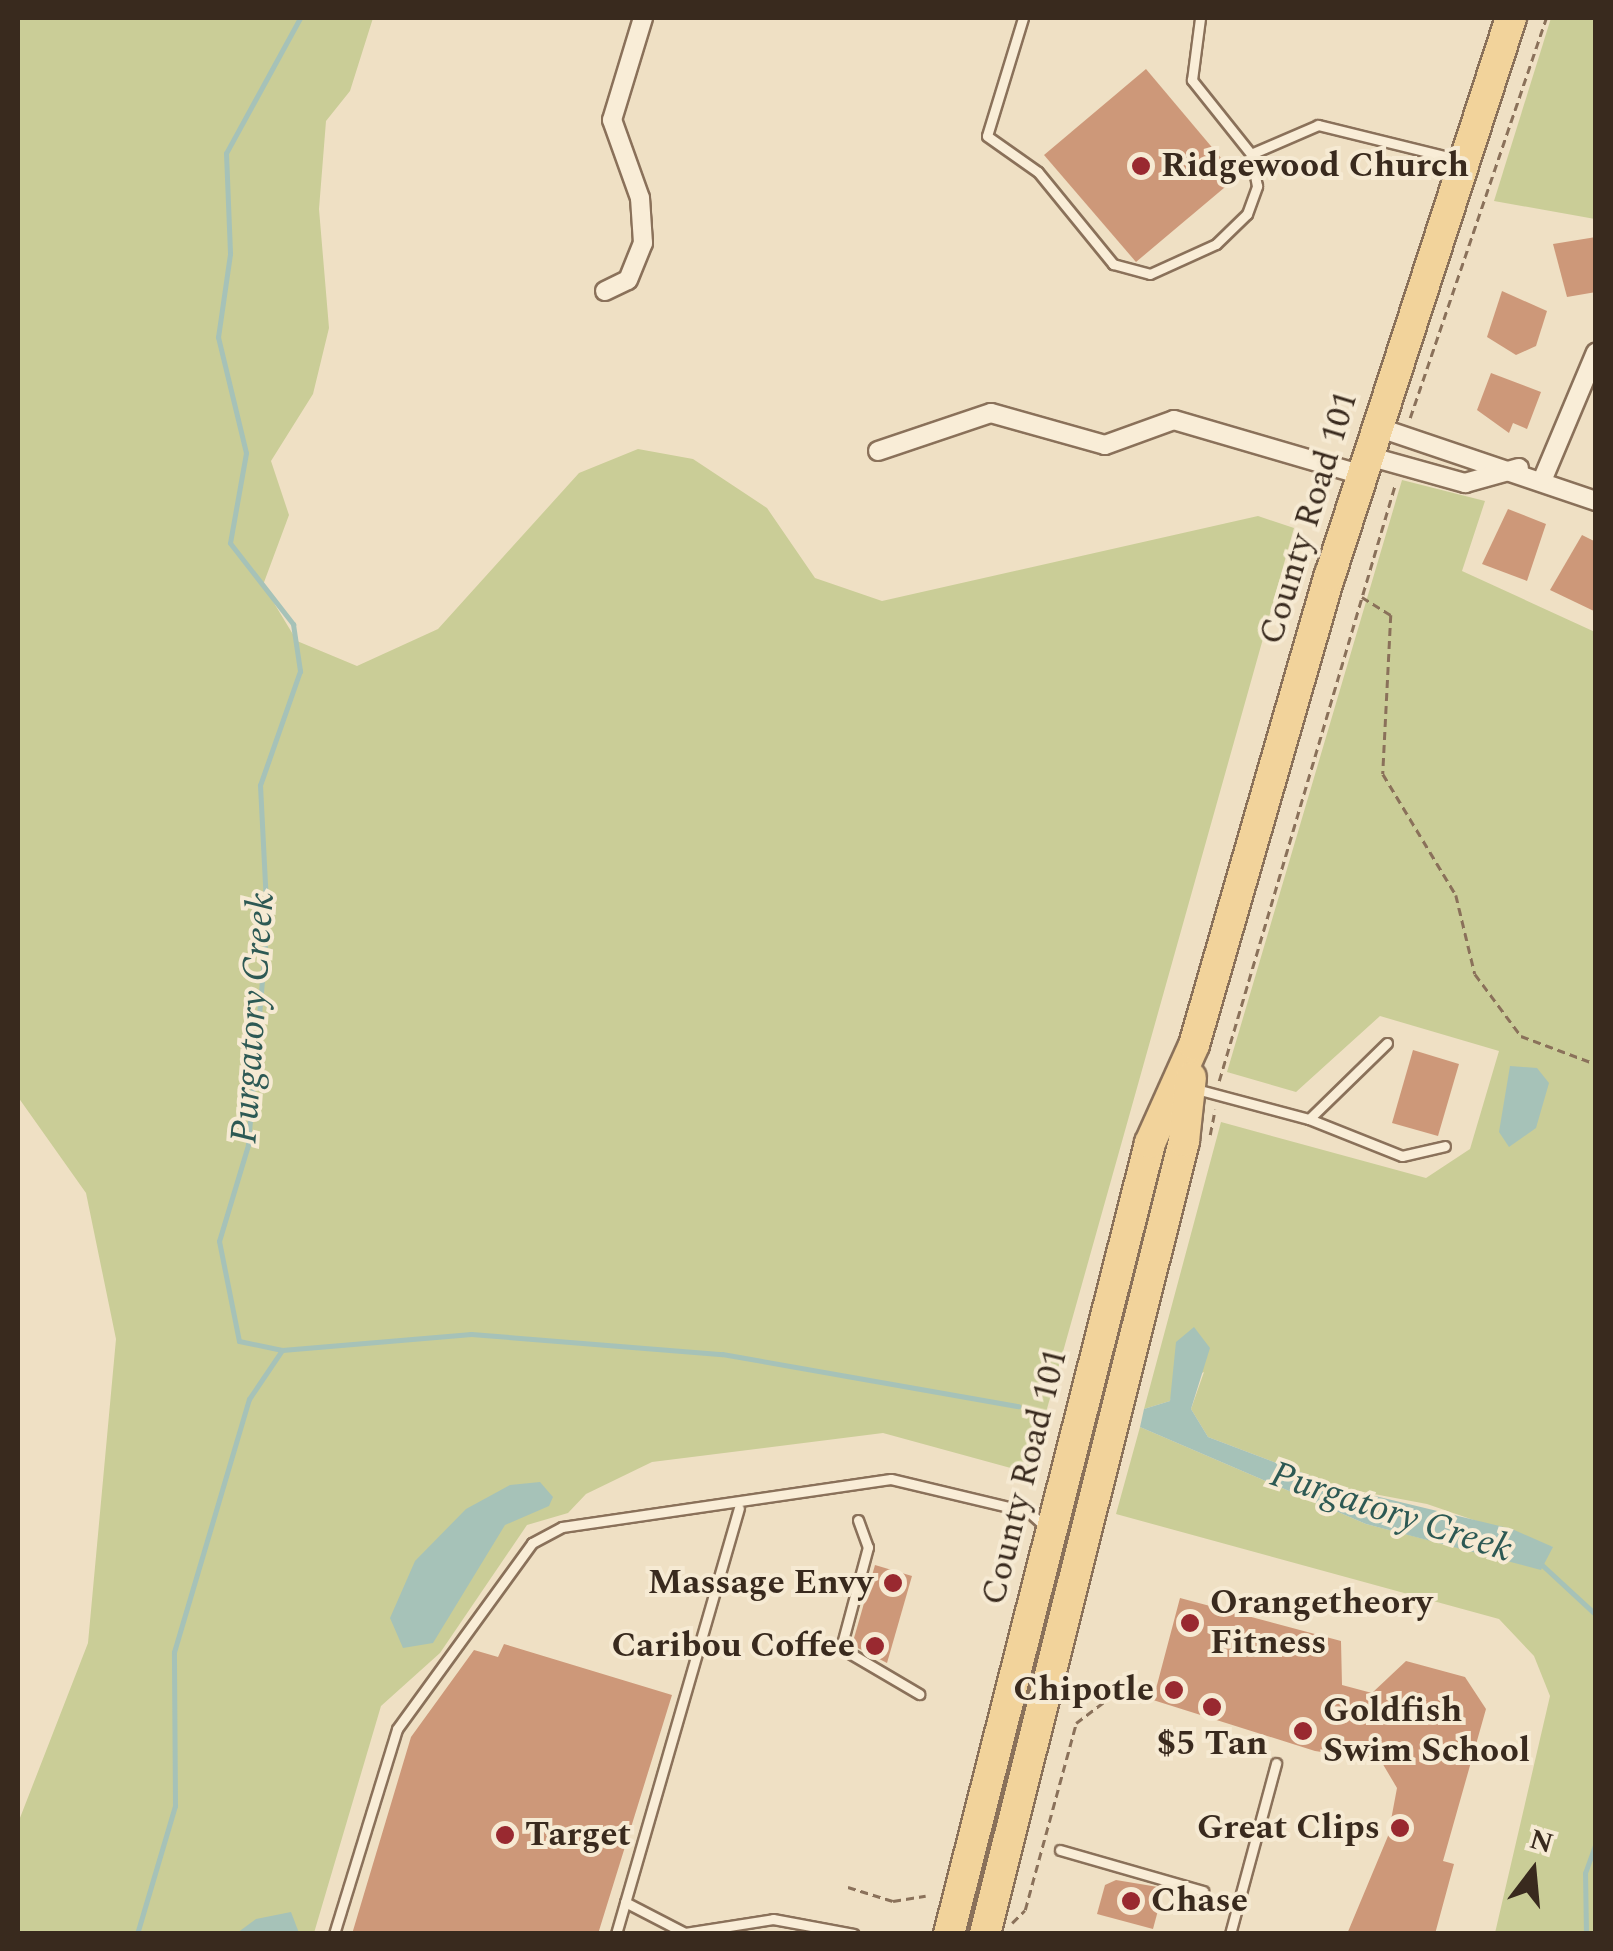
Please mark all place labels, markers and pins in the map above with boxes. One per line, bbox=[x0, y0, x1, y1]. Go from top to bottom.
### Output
place label: Ridgewood Church bbox=[1161, 145, 1469, 187]
marker: Ridgewood Church bbox=[1130, 155, 1152, 177]
place label: Massage Envy bbox=[648, 1562, 873, 1604]
marker: Massage Envy bbox=[882, 1572, 904, 1594]
place label: Orangetheory Fitness bbox=[1210, 1582, 1432, 1664]
marker: Orangetheory Fitness bbox=[1179, 1612, 1201, 1634]
place label: Caribou Coffee bbox=[611, 1625, 855, 1667]
marker: Caribou Coffee bbox=[864, 1635, 886, 1657]
place label: Chipotle bbox=[1013, 1669, 1154, 1711]
marker: Chipotle bbox=[1163, 1679, 1185, 1701]
place label: Goldfish Swim School bbox=[1323, 1690, 1530, 1772]
marker: $5 Tan bbox=[1201, 1696, 1223, 1718]
marker: Goldfish Swim School bbox=[1292, 1720, 1314, 1742]
place label: $5 Tan bbox=[1156, 1723, 1268, 1765]
place label: Great Clips bbox=[1197, 1807, 1380, 1849]
place label: Target bbox=[525, 1814, 631, 1856]
marker: Great Clips bbox=[1389, 1817, 1411, 1839]
marker: Target bbox=[494, 1824, 516, 1846]
place label: Chase bbox=[1151, 1880, 1248, 1922]
marker: Chase bbox=[1120, 1890, 1142, 1912]

